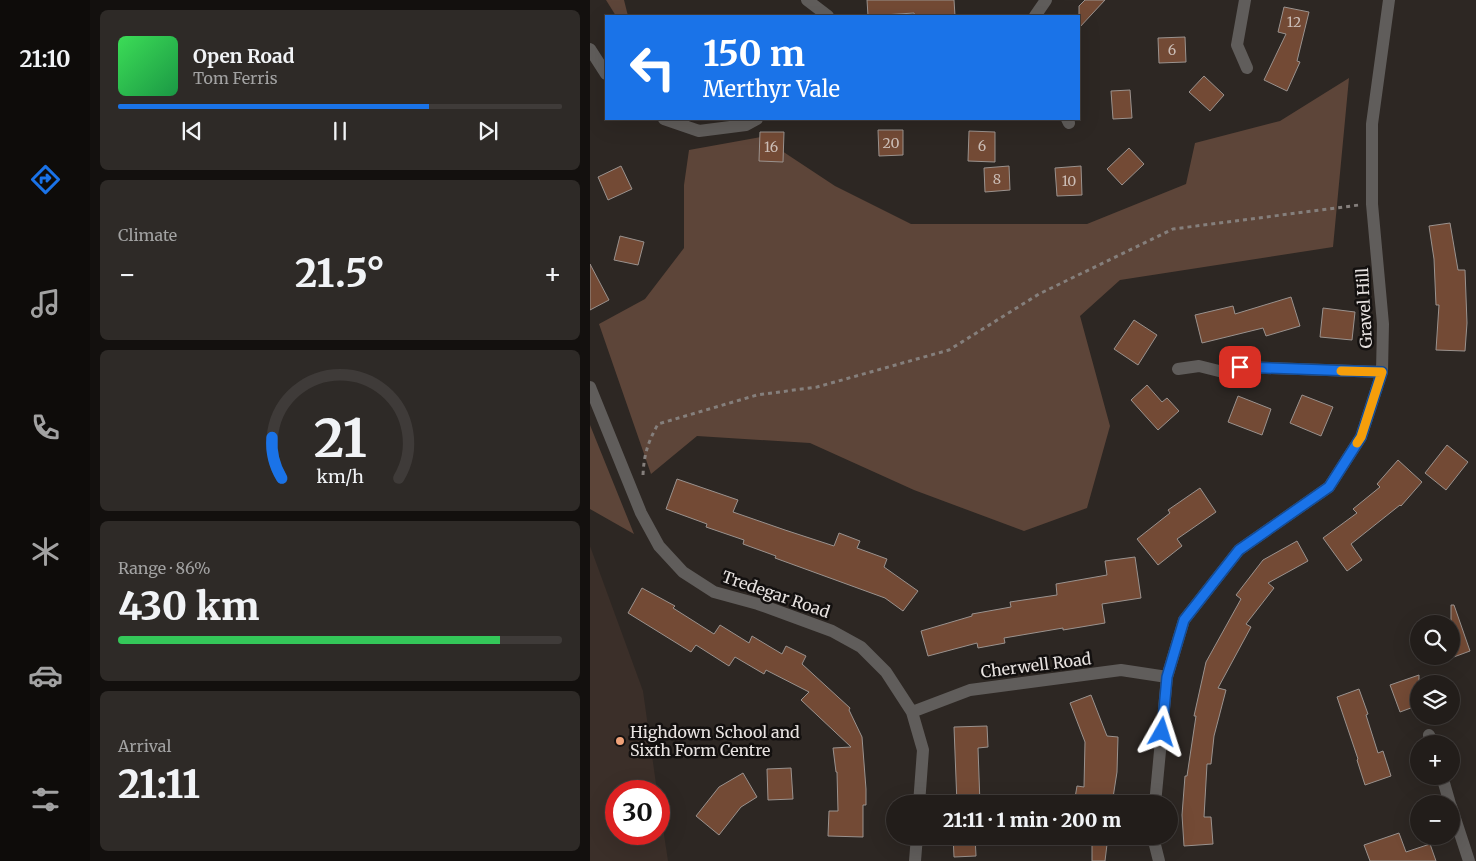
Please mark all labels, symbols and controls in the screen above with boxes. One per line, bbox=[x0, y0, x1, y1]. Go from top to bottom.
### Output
house number: 12 bbox=[1287, 13, 1301, 31]
text: 150 m bbox=[703, 32, 805, 76]
icon: left bbox=[620, 35, 685, 100]
house number: 6 bbox=[1168, 41, 1176, 59]
text: Open Road bbox=[193, 44, 295, 68]
text: 21:10 bbox=[19, 45, 71, 73]
text: Tom Ferris bbox=[193, 68, 278, 88]
text: Merthyr Vale bbox=[703, 75, 840, 103]
icon: previous bbox=[178, 117, 206, 145]
icon: pause bbox=[326, 117, 354, 145]
icon: next bbox=[474, 117, 502, 145]
house number: 20 bbox=[882, 134, 900, 152]
house number: 6 bbox=[978, 137, 986, 155]
house number: 16 bbox=[764, 138, 778, 156]
icon: directions bbox=[28, 162, 63, 197]
house number: 8 bbox=[993, 170, 1001, 188]
house number: 10 bbox=[1062, 172, 1076, 190]
text: Climate bbox=[118, 225, 177, 245]
text: 21.5° bbox=[295, 250, 385, 297]
text: − bbox=[118, 256, 137, 292]
text: + bbox=[543, 256, 562, 292]
street label: Gravel Hill bbox=[1352, 267, 1376, 349]
icon: music bbox=[28, 286, 63, 321]
pin bbox=[1219, 346, 1261, 388]
icon: arrive bbox=[1226, 353, 1254, 381]
text: 21 bbox=[313, 406, 367, 471]
icon: phone bbox=[28, 410, 63, 445]
text: km/h bbox=[316, 465, 364, 488]
icon: climate bbox=[28, 534, 63, 569]
text: Range · 86% bbox=[118, 558, 210, 578]
street label: Tredegar Road bbox=[719, 566, 833, 622]
text: 430 km bbox=[118, 583, 259, 630]
map controls bbox=[1410, 615, 1460, 845]
button: search bbox=[1410, 615, 1460, 665]
street label: Cherwell Road bbox=[980, 648, 1093, 682]
icon: car bbox=[28, 658, 63, 693]
button: layers bbox=[1410, 675, 1460, 725]
position arrow bbox=[1135, 705, 1187, 757]
place label: Highdown School and Sixth Form Centre bbox=[630, 722, 800, 760]
marker: Highdown School and Sixth Form Centre bbox=[614, 735, 626, 747]
button: + bbox=[1410, 735, 1460, 785]
text: Arrival bbox=[118, 736, 171, 756]
text: 21:11 bbox=[118, 761, 200, 808]
speed limit sign: 30 bbox=[605, 780, 670, 845]
icon: filters bbox=[28, 782, 63, 817]
button: − bbox=[1410, 795, 1460, 845]
text: 21:11 · 1 min · 200 m bbox=[943, 808, 1121, 832]

